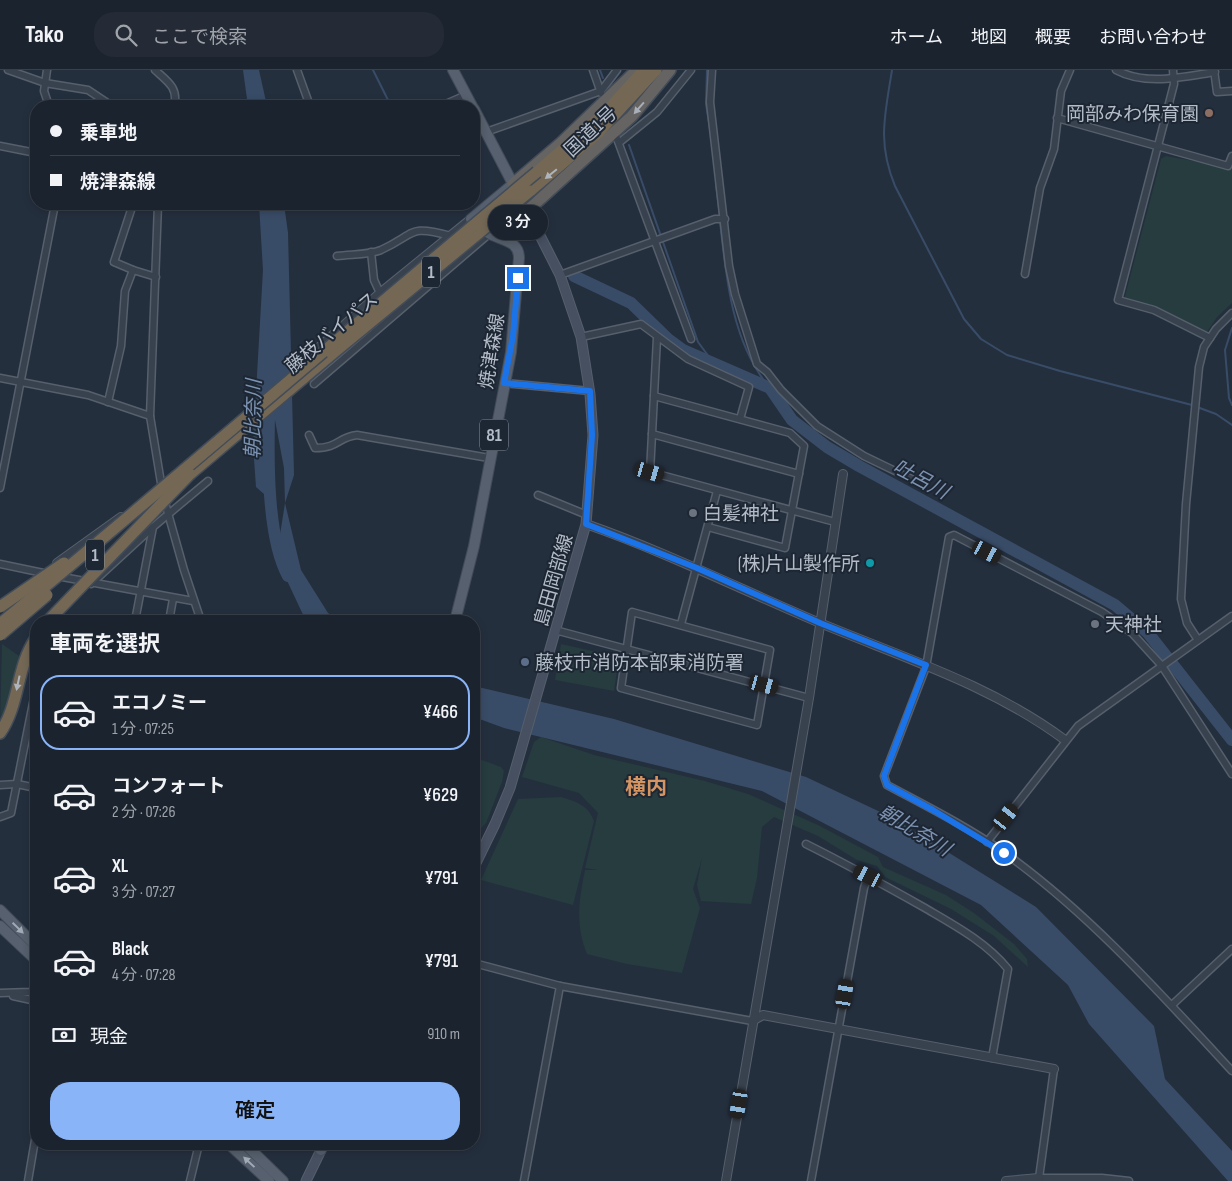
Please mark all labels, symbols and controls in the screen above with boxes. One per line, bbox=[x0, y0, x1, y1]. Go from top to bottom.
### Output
search box bbox=[94, 12, 444, 57]
text: Tako bbox=[25, 20, 64, 49]
icon: search bbox=[112, 21, 140, 49]
text: ここで検索 bbox=[152, 26, 247, 49]
text: ホーム bbox=[890, 27, 943, 48]
text: 地図 bbox=[971, 27, 1007, 48]
text: 概要 bbox=[1035, 27, 1071, 48]
text: お問い合わせ bbox=[1099, 27, 1207, 48]
one-way arrow bbox=[633, 101, 645, 113]
street label: 国道1号 bbox=[560, 102, 622, 162]
place label: 岡部みわ保育園 bbox=[1066, 103, 1199, 126]
marker: 岡部みわ保育園 bbox=[1203, 107, 1215, 119]
text: 乗車地 bbox=[80, 122, 137, 145]
one-way arrow bbox=[545, 168, 557, 179]
text: 焼津森線 bbox=[80, 171, 156, 194]
callout: 3 分 bbox=[488, 206, 548, 240]
text: 3 分 bbox=[505, 213, 531, 232]
road number: 1 bbox=[422, 256, 440, 288]
route end bbox=[507, 267, 529, 289]
street label: 藤枝バイパス bbox=[281, 288, 383, 378]
street label: 焼津森線 bbox=[475, 312, 510, 391]
water label: 朝比奈川 bbox=[241, 377, 267, 459]
road number: 81 bbox=[480, 420, 508, 450]
water label: 吐呂川 bbox=[888, 455, 954, 506]
car bbox=[633, 461, 666, 483]
place label: 白髪神社 bbox=[703, 503, 779, 526]
marker: 白髪神社 bbox=[687, 507, 699, 519]
street label: 島田岡部線 bbox=[530, 532, 579, 629]
car bbox=[970, 539, 1003, 565]
road number: 1 bbox=[86, 540, 104, 570]
place label: (株)片山製作所 bbox=[738, 553, 860, 576]
marker: (株)片山製作所 bbox=[864, 557, 876, 569]
place label: 天神社 bbox=[1105, 614, 1162, 637]
marker: 天神社 bbox=[1089, 618, 1101, 630]
text: 車両を選択 bbox=[50, 631, 160, 658]
place label: 藤枝市消防本部東消防署 bbox=[535, 652, 744, 675]
marker: 藤枝市消防本部東消防署 bbox=[519, 656, 531, 668]
car bbox=[747, 674, 780, 696]
one-way arrow bbox=[14, 675, 22, 691]
icon: car bbox=[52, 690, 97, 735]
text: エコノミー bbox=[112, 692, 207, 715]
text: ¥466 bbox=[423, 701, 458, 724]
text: 1 分 · 07:25 bbox=[112, 720, 174, 739]
icon: car bbox=[52, 773, 97, 818]
text: コンフォート bbox=[112, 775, 225, 798]
district label: 横内 bbox=[625, 775, 667, 800]
text: ¥629 bbox=[423, 784, 458, 807]
water label: 朝比奈川 bbox=[874, 800, 957, 863]
car bbox=[990, 801, 1021, 833]
text: 2 分 · 07:26 bbox=[112, 803, 175, 822]
route start bbox=[993, 842, 1015, 864]
text: XL bbox=[112, 855, 128, 878]
icon: car bbox=[52, 856, 97, 901]
car bbox=[851, 863, 884, 889]
text: ¥791 bbox=[424, 867, 458, 890]
text: 3 分 · 07:27 bbox=[112, 883, 175, 902]
one-way arrow bbox=[12, 922, 24, 934]
text: Black bbox=[112, 938, 149, 961]
icon: car bbox=[52, 939, 97, 984]
text: ¥791 bbox=[424, 950, 458, 973]
text: 4 分 · 07:28 bbox=[112, 966, 176, 985]
car bbox=[835, 978, 854, 1010]
icon: cash bbox=[50, 1021, 78, 1049]
text: 910 m bbox=[427, 1025, 460, 1044]
text: 現金 bbox=[90, 1026, 128, 1049]
button: 確定 bbox=[50, 1082, 460, 1140]
car bbox=[729, 1088, 748, 1120]
one-way arrow bbox=[244, 1156, 256, 1168]

